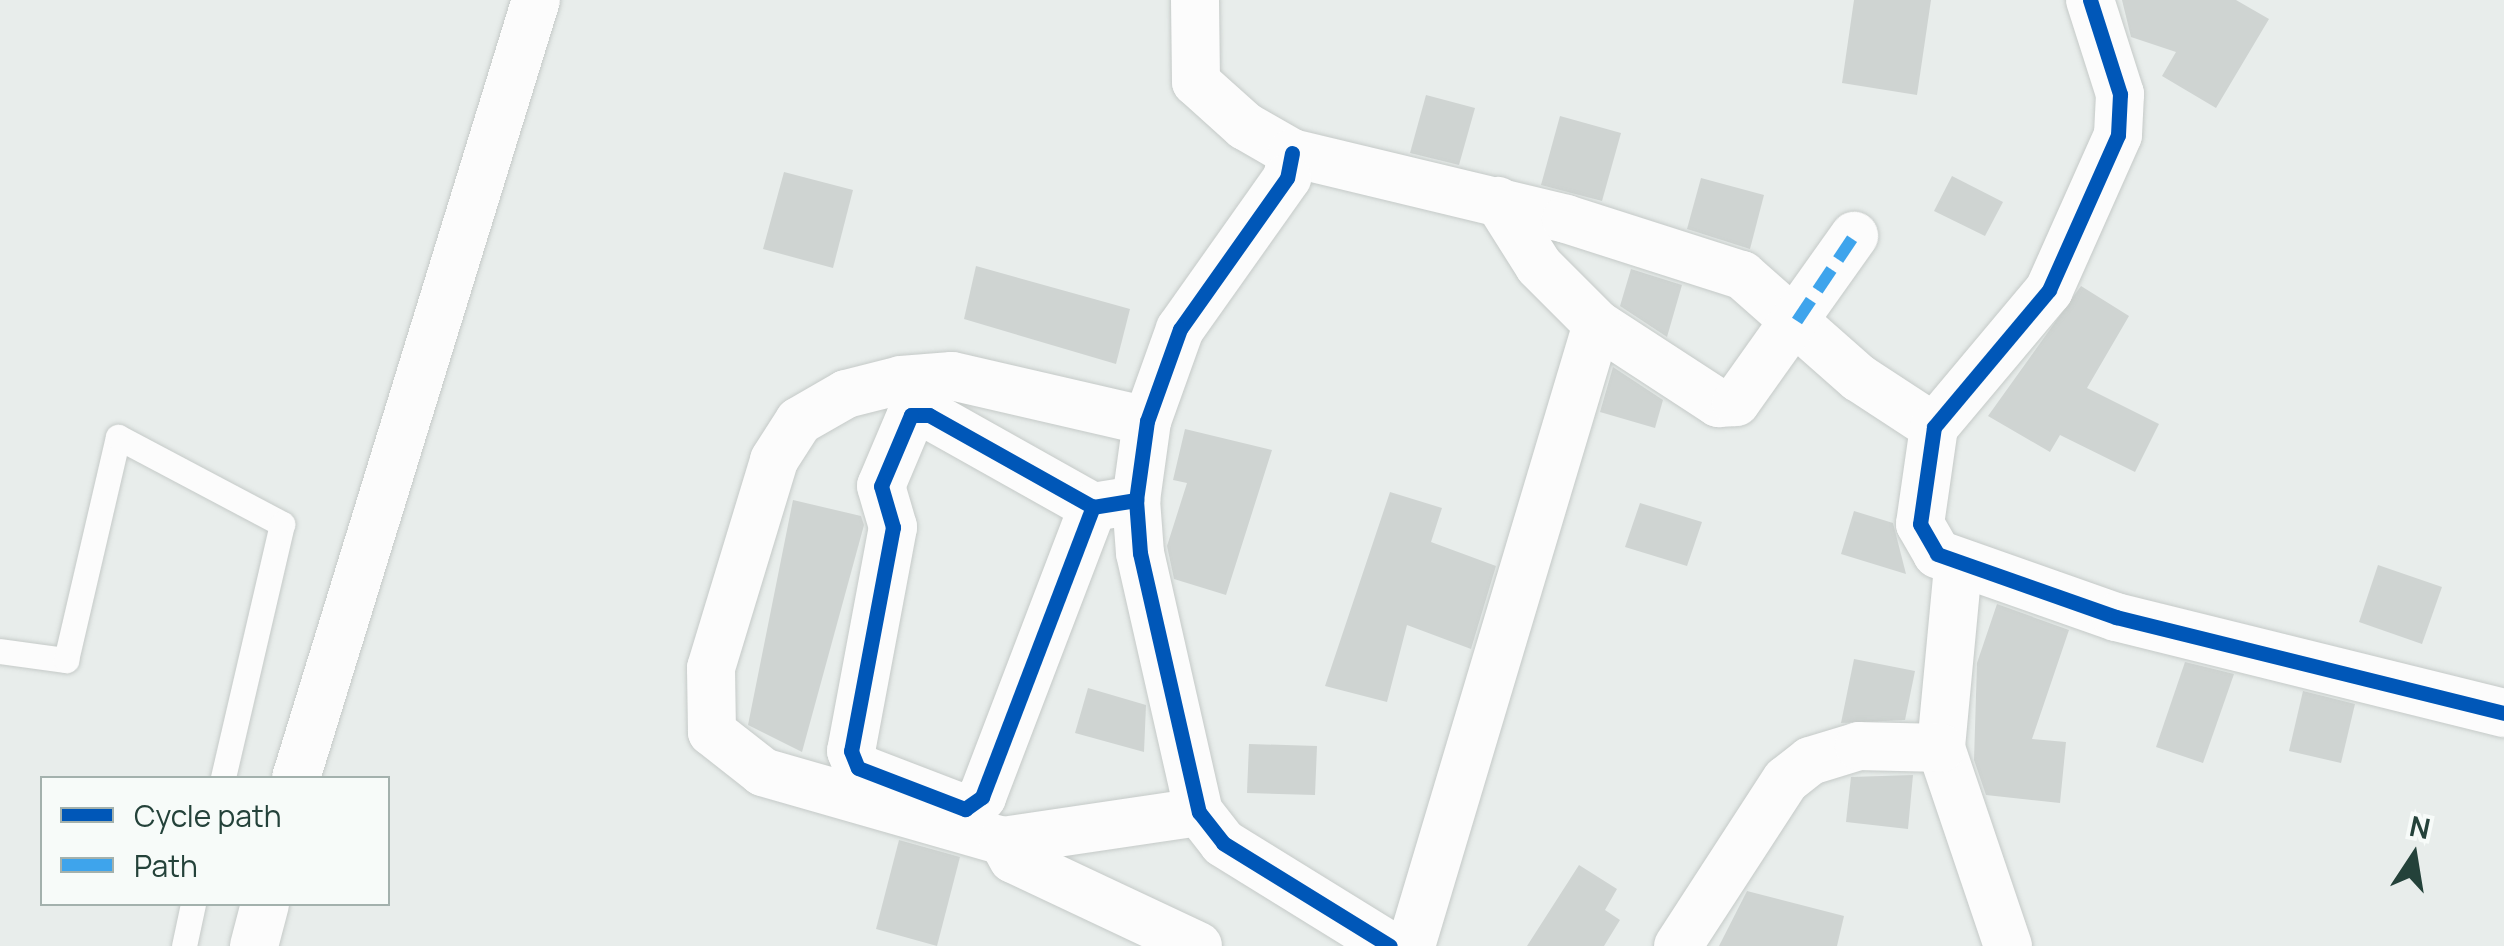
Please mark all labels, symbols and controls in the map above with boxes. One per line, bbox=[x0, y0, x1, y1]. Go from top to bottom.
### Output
legend bbox=[40, 776, 390, 906]
text: Cycle path bbox=[134, 795, 282, 836]
north arrow bbox=[2364, 806, 2464, 906]
text: N bbox=[2406, 806, 2434, 847]
text: Path bbox=[134, 845, 198, 886]

